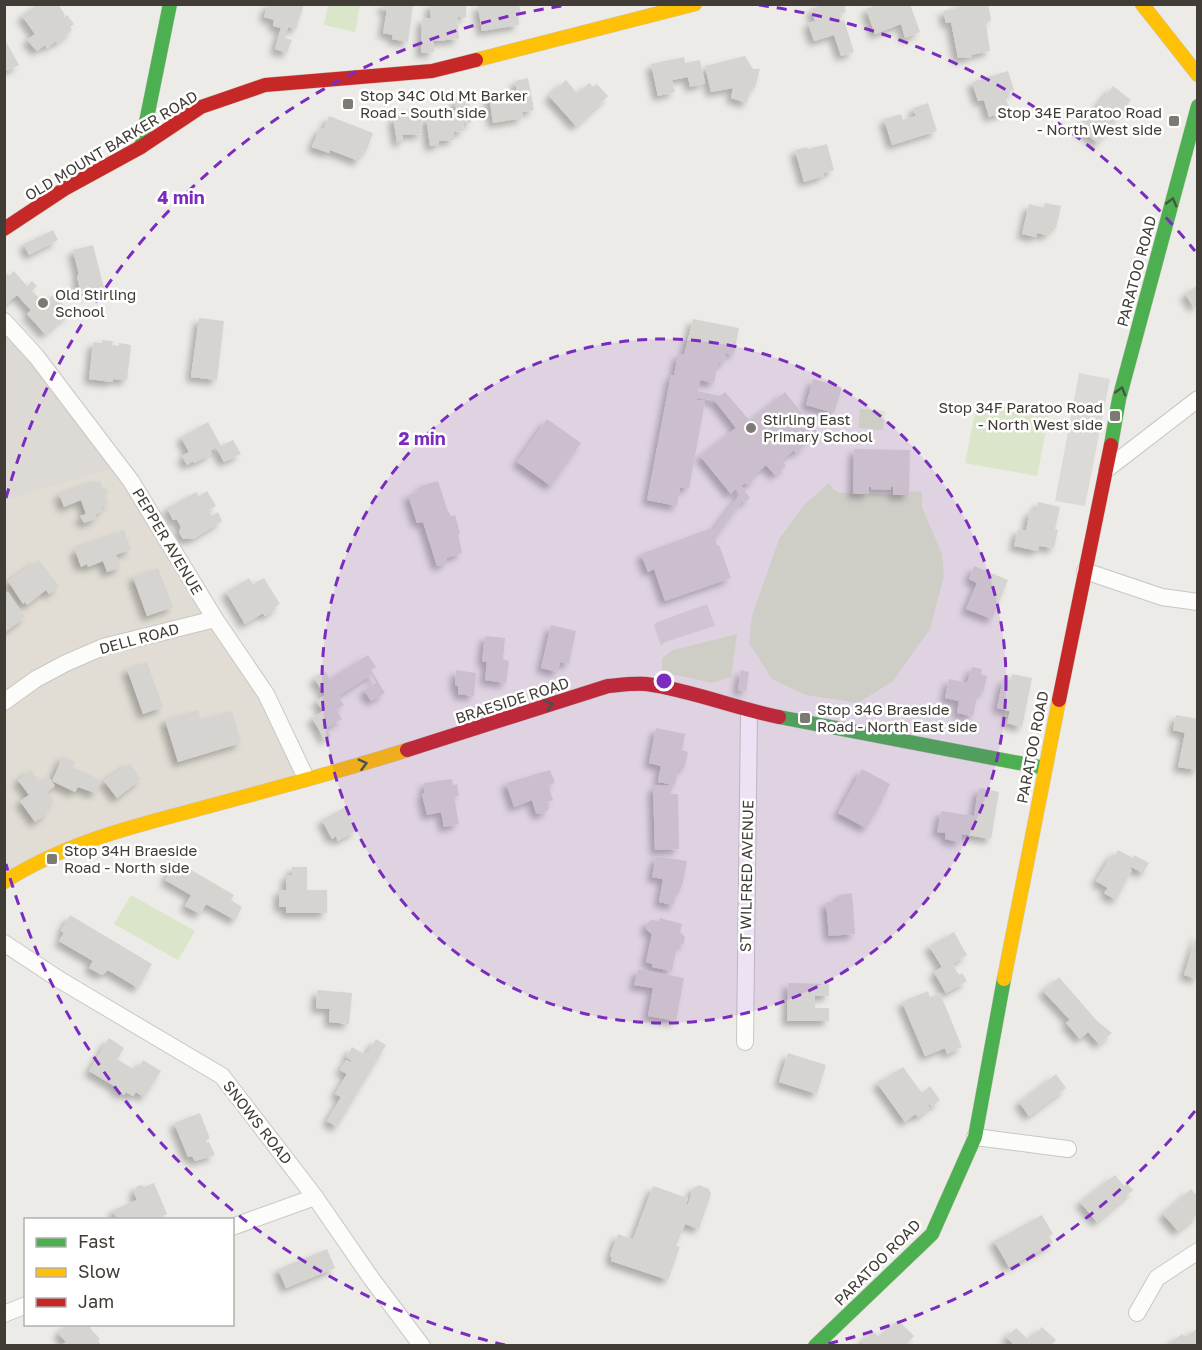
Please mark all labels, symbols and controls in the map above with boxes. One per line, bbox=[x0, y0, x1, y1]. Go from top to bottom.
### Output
street label: OLD MOUNT BARKER ROAD bbox=[21, 86, 201, 204]
place label: Stop 34C Old Mt Barker Road - South side bbox=[360, 86, 528, 121]
marker: Stop 34C Old Mt Barker Road - South side bbox=[341, 97, 355, 111]
place label: Stop 34E Paratoo Road - North West side bbox=[997, 103, 1162, 138]
marker: Stop 34E Paratoo Road - North West side bbox=[1167, 114, 1181, 128]
text: 4 min bbox=[157, 186, 205, 208]
one-way arrow bbox=[1164, 198, 1177, 208]
street label: PARATOO ROAD bbox=[1113, 213, 1159, 329]
place label: Old Stirling School bbox=[55, 285, 136, 320]
marker: Old Stirling School bbox=[36, 296, 50, 310]
one-way arrow bbox=[1114, 386, 1126, 397]
place label: Stop 34F Paratoo Road - North West side bbox=[938, 398, 1103, 433]
marker: Stop 34F Paratoo Road - North West side bbox=[1108, 409, 1122, 423]
place label: Stirling East Primary School bbox=[763, 410, 873, 445]
marker: Stirling East Primary School bbox=[744, 421, 758, 435]
text: 2 min bbox=[398, 427, 446, 449]
street label: PEPPER AVENUE bbox=[129, 484, 207, 598]
street label: DELL ROAD bbox=[97, 619, 181, 657]
centre of rings bbox=[654, 671, 674, 691]
street label: BRAESIDE ROAD bbox=[453, 673, 571, 727]
street label: PARATOO ROAD bbox=[1012, 689, 1052, 805]
one-way arrow bbox=[543, 700, 554, 712]
place label: Stop 34G Braeside Road - North East side bbox=[817, 700, 978, 735]
marker: Stop 34G Braeside Road - North East side bbox=[798, 711, 812, 725]
one-way arrow bbox=[358, 758, 368, 771]
street label: ST WILFRED AVENUE bbox=[736, 800, 756, 952]
place label: Stop 34H Braeside Road - North side bbox=[64, 841, 197, 876]
marker: Stop 34H Braeside Road - North side bbox=[45, 852, 59, 866]
street label: SNOWS ROAD bbox=[220, 1077, 296, 1167]
street label: PARATOO ROAD bbox=[830, 1215, 924, 1309]
legend bbox=[24, 1218, 234, 1326]
text: Fast bbox=[78, 1230, 115, 1252]
text: Slow bbox=[78, 1260, 121, 1282]
text: Jam bbox=[78, 1290, 114, 1312]

